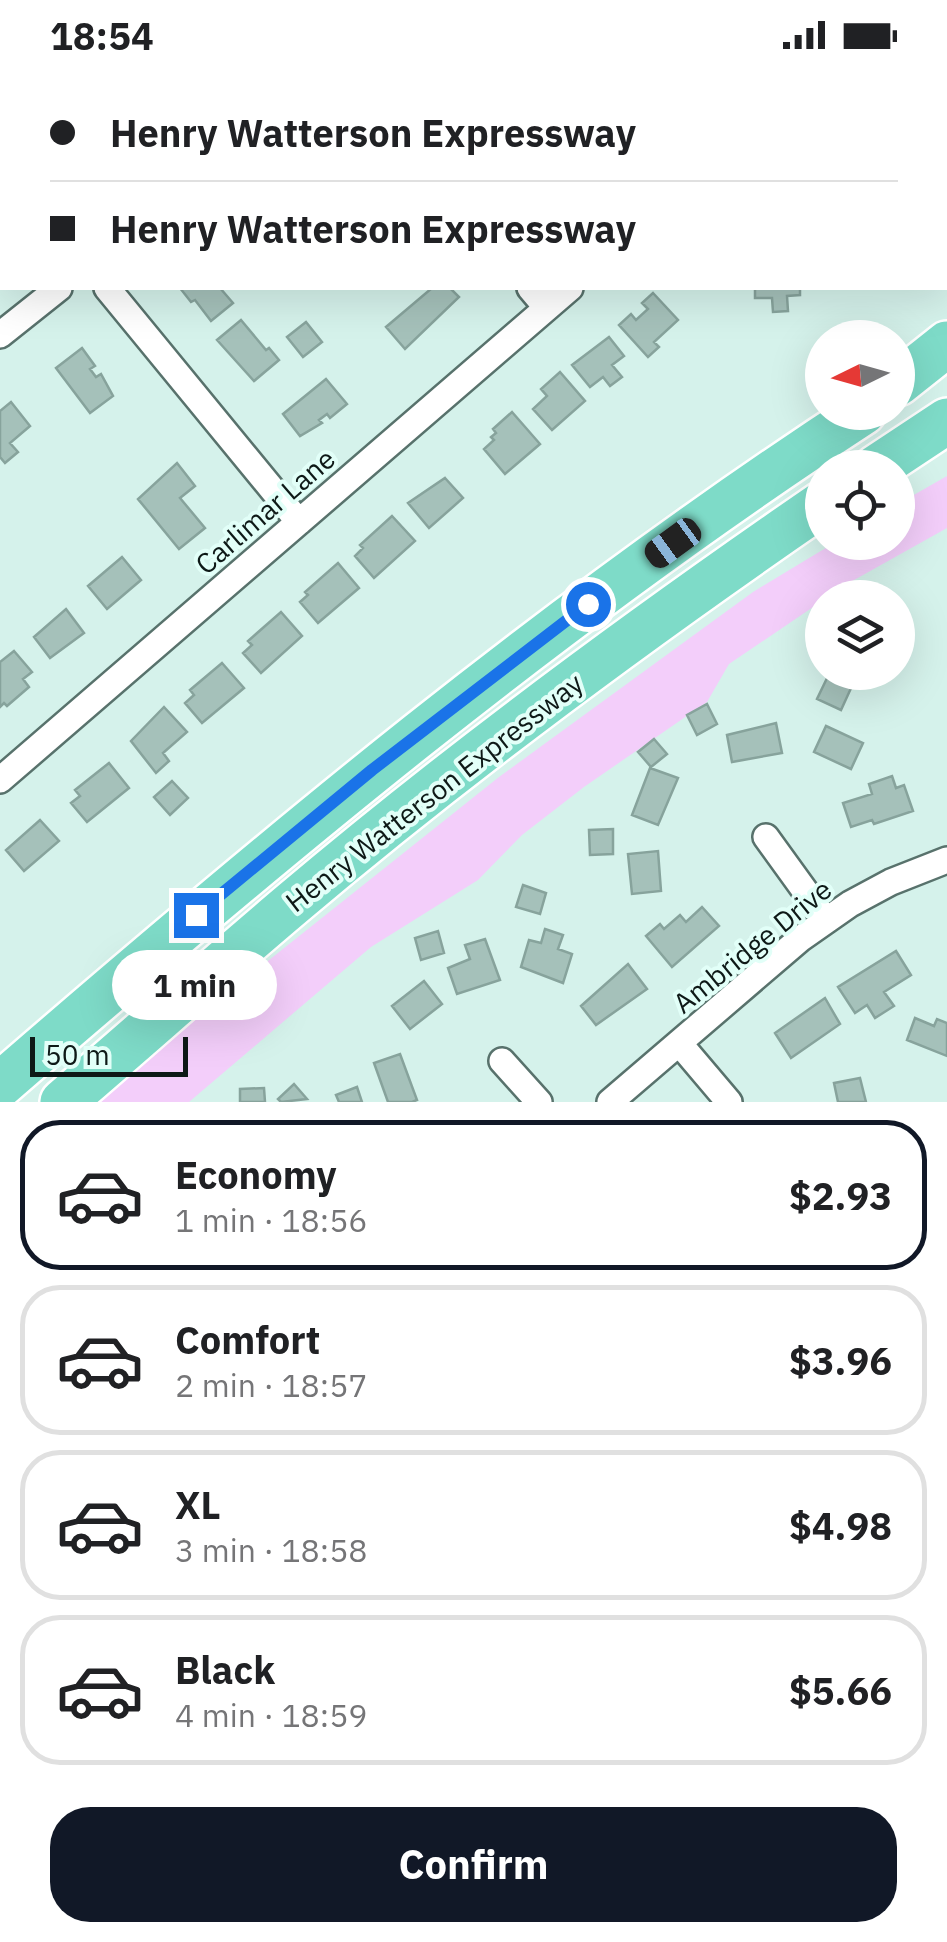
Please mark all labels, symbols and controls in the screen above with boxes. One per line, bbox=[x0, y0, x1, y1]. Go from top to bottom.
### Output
text: 18:54 bbox=[50, 11, 154, 60]
text: Henry Watterson Expressway bbox=[110, 108, 636, 157]
text: Henry Watterson Expressway bbox=[110, 204, 636, 253]
north arrow bbox=[805, 320, 915, 430]
map controls bbox=[805, 320, 915, 690]
street label: Carlimar Lane bbox=[187, 440, 343, 582]
button: locate bbox=[805, 450, 915, 560]
car bbox=[640, 513, 706, 573]
button: layers bbox=[805, 580, 915, 690]
route start bbox=[566, 582, 611, 627]
street label: Henry Watterson Expressway bbox=[278, 664, 590, 920]
street label: Ambridge Drive bbox=[665, 871, 839, 1021]
route end bbox=[174, 893, 219, 938]
callout: 1 min bbox=[114, 950, 278, 1020]
text: 1 min bbox=[153, 964, 236, 1006]
scale bar bbox=[30, 1032, 188, 1076]
text: 50 m bbox=[45, 1036, 110, 1073]
icon: car bbox=[55, 1150, 145, 1240]
text: Economy bbox=[175, 1150, 337, 1199]
text: $2.93 bbox=[789, 1171, 892, 1220]
text: 1 min · 18:56 bbox=[175, 1199, 368, 1241]
icon: car bbox=[55, 1315, 145, 1405]
text: Comfort bbox=[175, 1315, 320, 1364]
text: $3.96 bbox=[789, 1336, 892, 1385]
text: 2 min · 18:57 bbox=[175, 1364, 368, 1406]
icon: car bbox=[55, 1480, 145, 1570]
text: XL bbox=[175, 1480, 221, 1529]
text: $4.98 bbox=[789, 1501, 892, 1550]
text: 3 min · 18:58 bbox=[175, 1529, 368, 1571]
icon: car bbox=[55, 1645, 145, 1735]
text: Black bbox=[175, 1645, 275, 1694]
text: $5.66 bbox=[789, 1666, 892, 1715]
text: 4 min · 18:59 bbox=[175, 1694, 368, 1736]
button: Confirm bbox=[50, 1807, 897, 1922]

